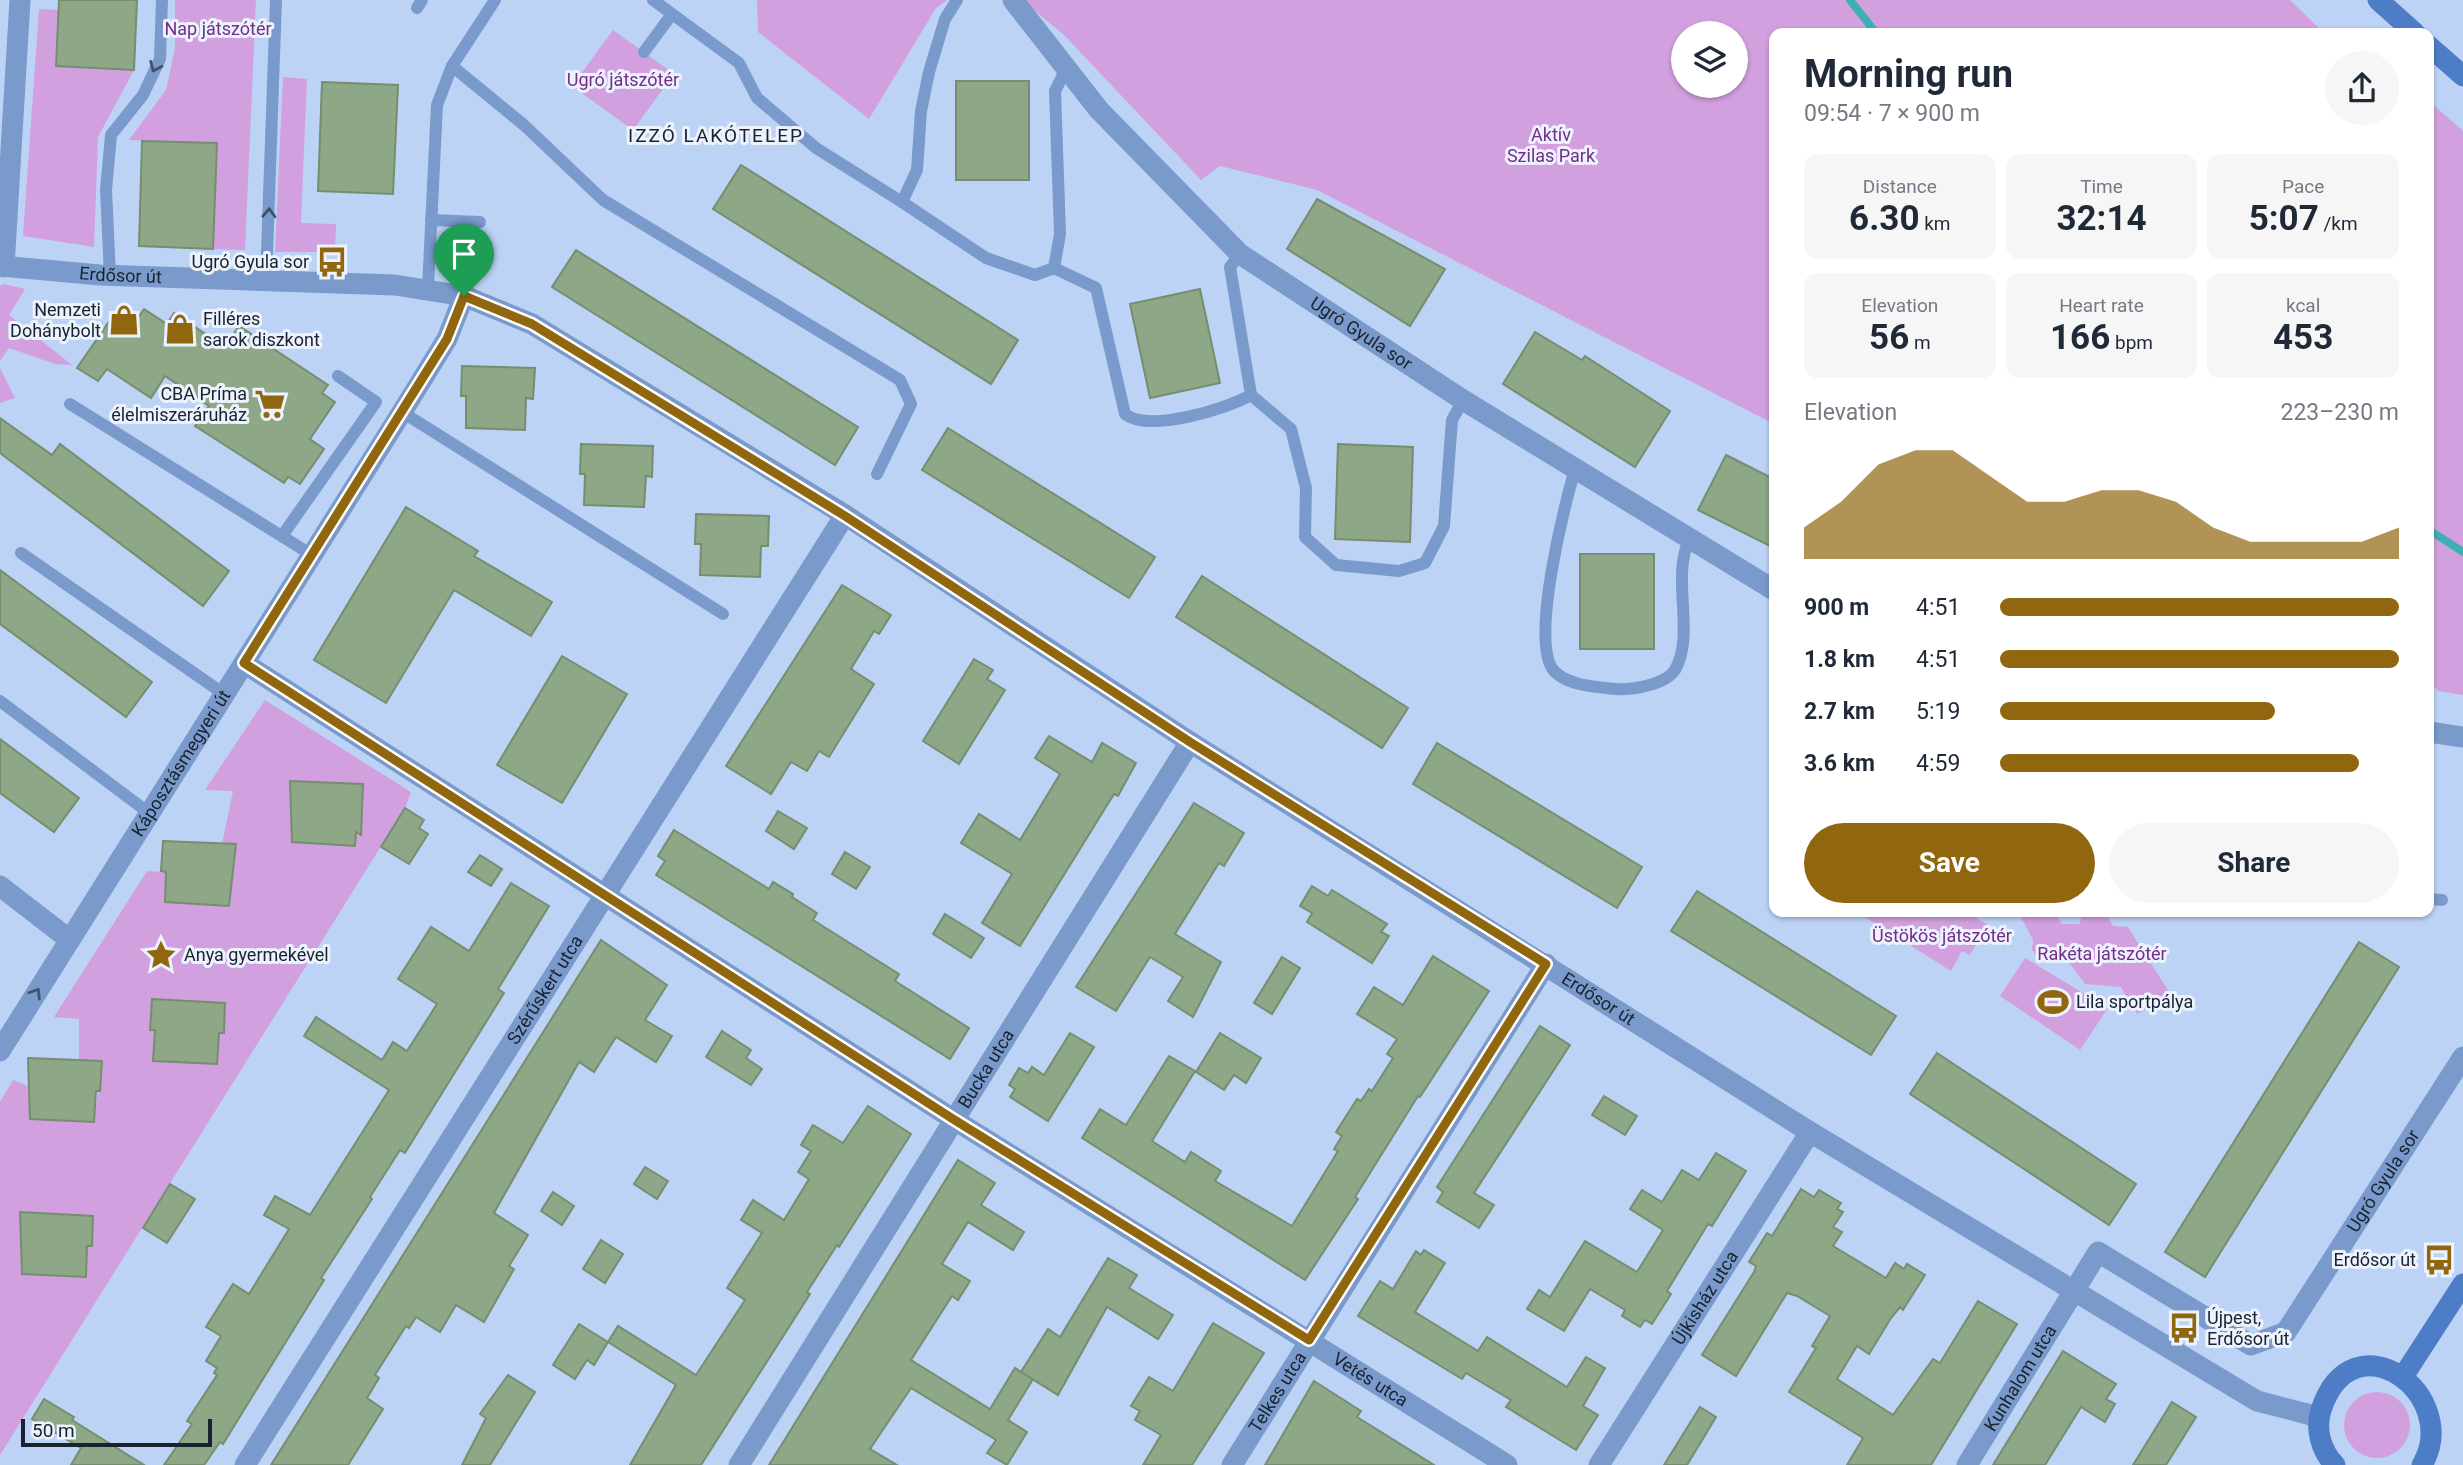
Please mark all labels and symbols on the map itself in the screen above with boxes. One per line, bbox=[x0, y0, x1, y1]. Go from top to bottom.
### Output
park label: Nap játszótér bbox=[164, 18, 272, 39]
one-way arrow bbox=[150, 60, 164, 72]
park label: Ugró játszótér bbox=[567, 69, 679, 90]
district label: IZZÓ LAKÓTELEP bbox=[628, 124, 804, 147]
park label: Aktív Szilas Park bbox=[1507, 124, 1596, 166]
one-way arrow bbox=[261, 207, 276, 218]
pin bbox=[434, 224, 494, 296]
bus stop icon: Ugró Gyula sor bbox=[315, 245, 349, 279]
place label: Ugró Gyula sor bbox=[192, 251, 309, 272]
street label: Erdősor út bbox=[79, 262, 162, 287]
street label: Ugró Gyula sor bbox=[1307, 292, 1416, 374]
place label: Nemzeti Dohánybolt bbox=[10, 299, 101, 341]
shop icon: Nemzeti Dohánybolt bbox=[107, 303, 141, 337]
place label: Filléres sarok diszkont bbox=[203, 308, 320, 350]
shop icon: Filléres sarok diszkont bbox=[163, 312, 197, 346]
place label: CBA Príma élelmiszeráruház bbox=[111, 383, 247, 425]
supermarket icon: CBA Príma élelmiszeráruház bbox=[253, 387, 287, 421]
street label: Káposztásmegyeri út bbox=[127, 686, 235, 840]
park label: Üstökös játszótér bbox=[1872, 925, 2012, 946]
street label: Szérűskert utca bbox=[502, 931, 587, 1048]
place icon: Anya gyermekével bbox=[144, 938, 178, 972]
park label: Rakéta játszótér bbox=[2037, 943, 2167, 964]
place label: Anya gyermekével bbox=[184, 944, 329, 965]
street label: Erdősor út bbox=[1558, 968, 1639, 1029]
sports icon: Lila sportpálya bbox=[2036, 985, 2070, 1019]
one-way arrow bbox=[28, 988, 41, 1001]
place label: Lila sportpálya bbox=[2076, 991, 2193, 1012]
street label: Bucka utca bbox=[953, 1025, 1018, 1112]
street label: Ugró Gyula sor bbox=[2342, 1126, 2423, 1236]
bus stop icon: Erdősor út bbox=[2422, 1243, 2456, 1277]
street label: Újkisház utca bbox=[1667, 1247, 1742, 1348]
place label: Erdősor út bbox=[2333, 1249, 2416, 1270]
place label: Újpest, Erdősor út bbox=[2207, 1307, 2290, 1349]
bus stop icon: Újpest, Erdősor út bbox=[2167, 1311, 2201, 1345]
street label: Kunhalom utca bbox=[1979, 1321, 2061, 1435]
street label: Telkes utca bbox=[1244, 1348, 1310, 1436]
street label: Vetés utca bbox=[1329, 1348, 1412, 1411]
scale bar bbox=[21, 1416, 212, 1448]

